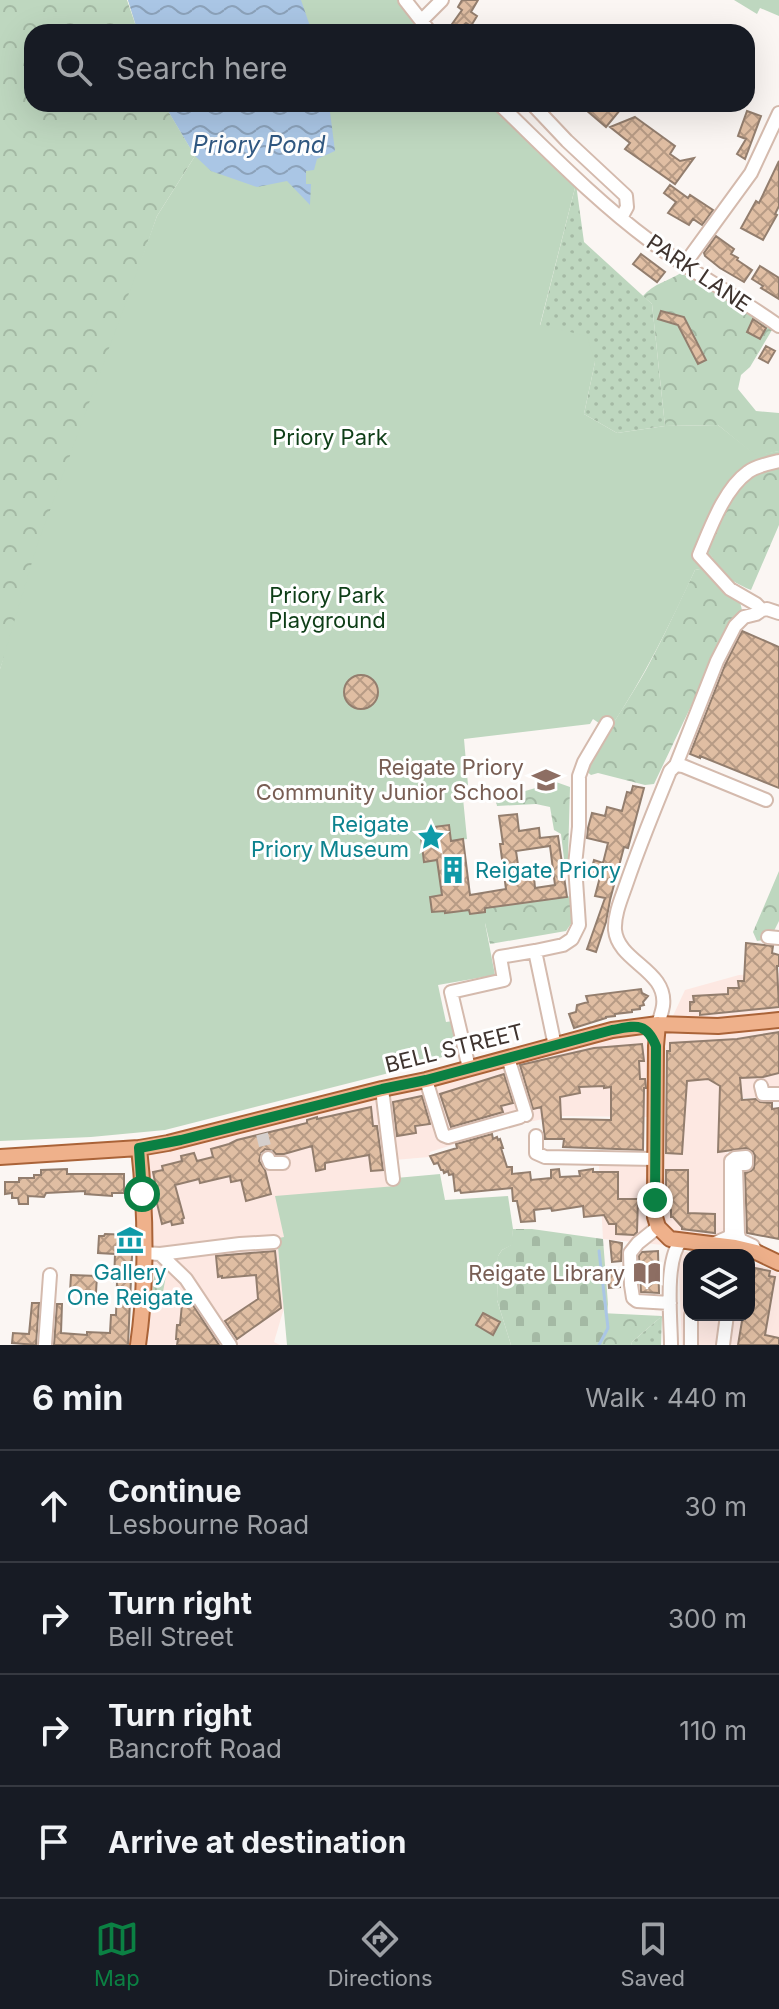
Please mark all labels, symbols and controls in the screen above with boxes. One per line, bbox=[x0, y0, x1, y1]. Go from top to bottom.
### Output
search box bbox=[24, 24, 755, 112]
icon: search bbox=[52, 46, 96, 90]
text: Search here bbox=[116, 50, 288, 86]
water label: Priory Pond bbox=[192, 130, 326, 159]
street label: PARK LANE bbox=[642, 229, 756, 317]
park label: Priory Park bbox=[272, 424, 388, 450]
park label: Priory Park Playground bbox=[268, 582, 386, 633]
place label: Reigate Priory Community Junior School bbox=[256, 754, 524, 805]
school or university icon: Reigate Priory Community Junior School bbox=[531, 765, 561, 795]
place label: Reigate Priory Museum bbox=[251, 811, 409, 862]
place icon: Reigate Priory Museum bbox=[416, 822, 446, 852]
building icon: Reigate Priory bbox=[438, 855, 468, 885]
place label: Reigate Priory bbox=[475, 857, 621, 883]
street label: BELL STREET bbox=[382, 1018, 526, 1078]
route start bbox=[124, 1176, 160, 1212]
route end bbox=[637, 1182, 673, 1218]
museum icon: Gallery One Reigate bbox=[115, 1225, 145, 1255]
map controls bbox=[683, 1249, 755, 1321]
button: layers bbox=[683, 1249, 755, 1321]
library icon: Reigate Library bbox=[632, 1258, 662, 1288]
place label: Gallery One Reigate bbox=[67, 1259, 193, 1310]
place label: Reigate Library bbox=[468, 1260, 625, 1286]
text: 6 min bbox=[32, 1377, 124, 1418]
text: Walk · 440 m bbox=[585, 1382, 747, 1413]
text: Continue bbox=[108, 1473, 242, 1509]
icon: ahead bbox=[32, 1484, 76, 1528]
text: 30 m bbox=[684, 1491, 747, 1522]
text: Lesbourne Road bbox=[108, 1509, 309, 1540]
text: Turn right bbox=[108, 1585, 252, 1621]
icon: right bbox=[32, 1596, 76, 1640]
text: 300 m bbox=[668, 1603, 747, 1634]
text: Bell Street bbox=[108, 1621, 233, 1652]
text: Turn right bbox=[108, 1697, 252, 1733]
icon: right bbox=[32, 1708, 76, 1752]
text: 110 m bbox=[679, 1715, 747, 1746]
text: Bancroft Road bbox=[108, 1733, 282, 1764]
icon: arrive bbox=[32, 1820, 76, 1864]
text: Arrive at destination bbox=[108, 1824, 406, 1860]
tab: Map bbox=[94, 1917, 140, 1991]
tab: Directions bbox=[328, 1917, 433, 1991]
tab: Saved bbox=[621, 1917, 685, 1991]

